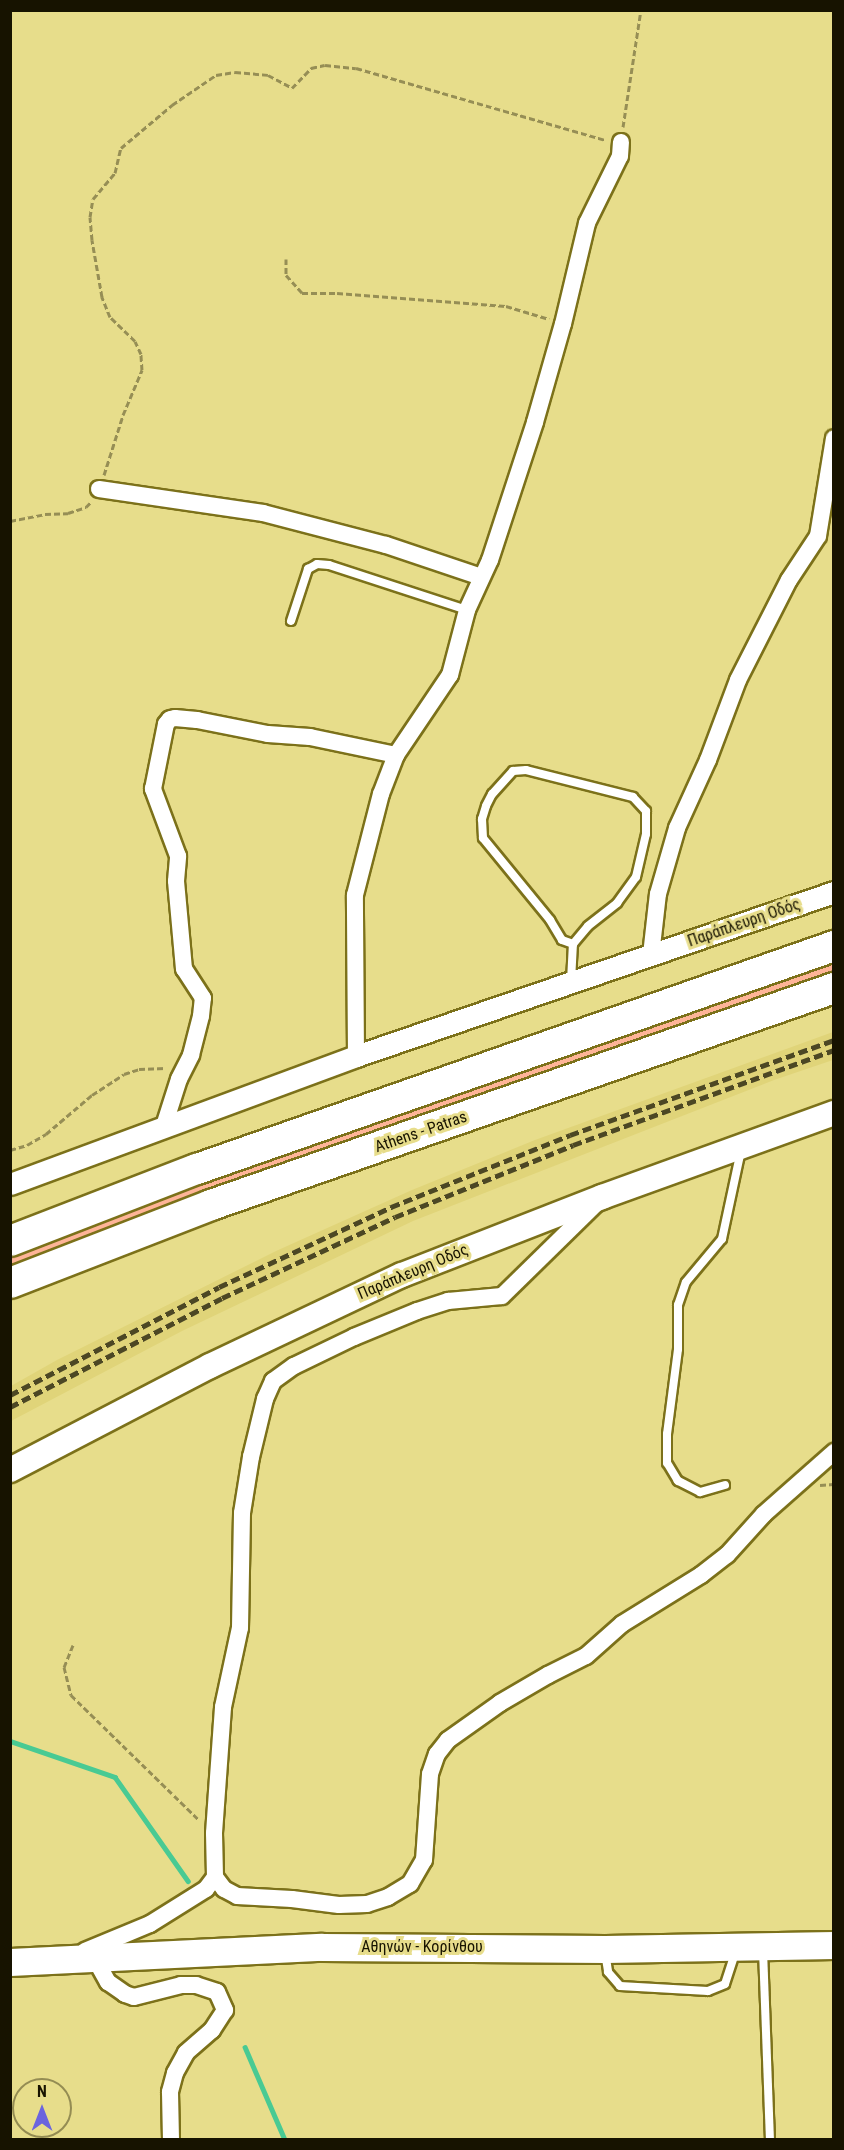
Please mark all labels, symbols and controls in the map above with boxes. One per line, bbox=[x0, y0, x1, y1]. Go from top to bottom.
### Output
street label: Παράπλευρη Οδός bbox=[685, 895, 803, 951]
street label: Athens - Patras bbox=[372, 1107, 470, 1157]
street label: Παράπλευρη Οδός bbox=[355, 1240, 471, 1304]
street label: Αθηνών - Κορίνθου bbox=[361, 1937, 483, 1957]
north arrow bbox=[12, 2078, 72, 2138]
text: N bbox=[37, 2082, 47, 2101]

